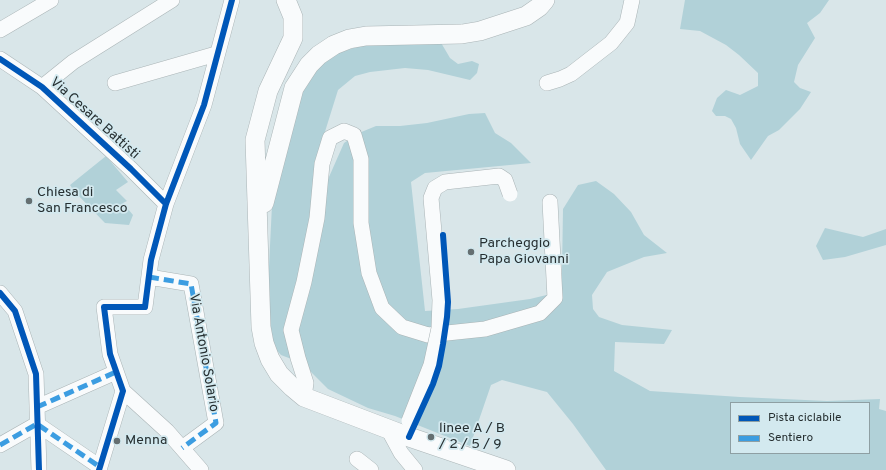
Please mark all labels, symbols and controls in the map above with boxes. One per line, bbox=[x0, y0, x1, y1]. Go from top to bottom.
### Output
street label: Via Cesare Battisti bbox=[46, 74, 142, 164]
place label: Chiesa di San Francesco bbox=[37, 185, 128, 218]
marker: Chiesa di San Francesco bbox=[24, 196, 34, 206]
place label: Parcheggio Papa Giovanni bbox=[479, 236, 569, 268]
marker: Parcheggio Papa Giovanni bbox=[466, 247, 476, 257]
street label: Via Antonio Solario bbox=[184, 293, 222, 413]
legend bbox=[730, 402, 870, 454]
text: Pista ciclabile bbox=[768, 410, 842, 426]
place label: linee A / B / 2 / 5 / 9 bbox=[439, 421, 505, 454]
text: Sentiero bbox=[768, 430, 813, 446]
marker: linee A / B / 2 / 5 / 9 bbox=[426, 432, 436, 442]
place label: Menna bbox=[125, 433, 167, 449]
marker: Menna bbox=[112, 436, 122, 446]

